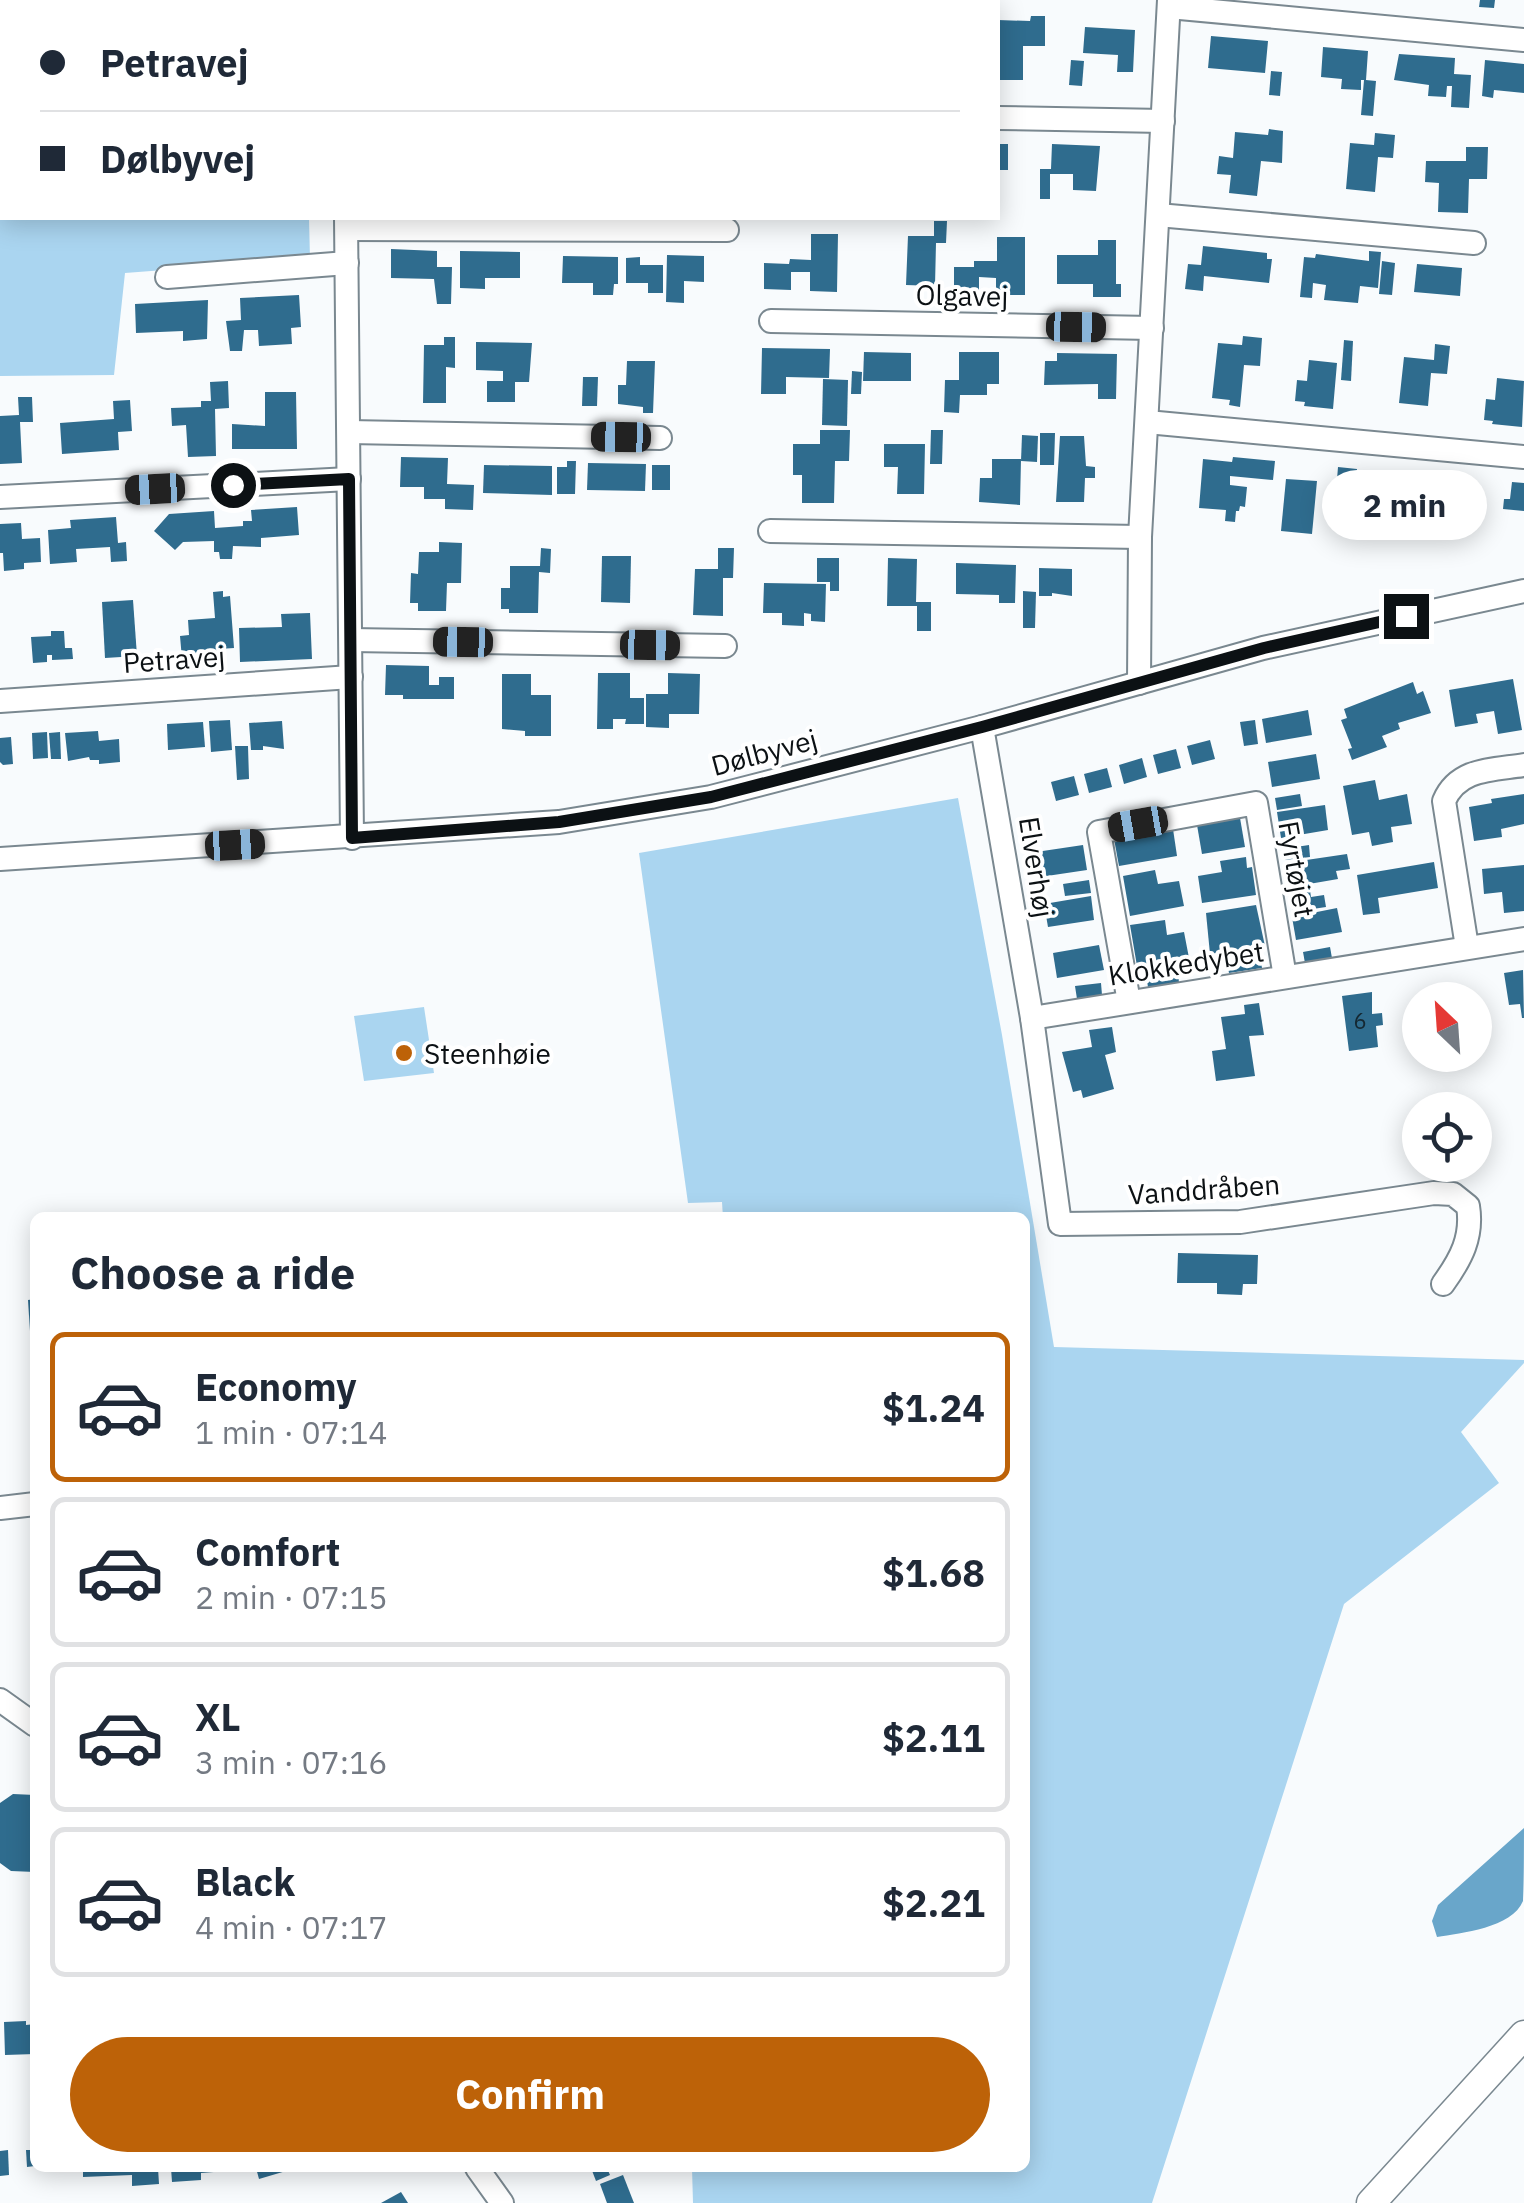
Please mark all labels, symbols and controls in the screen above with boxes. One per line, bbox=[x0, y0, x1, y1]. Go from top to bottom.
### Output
text: Petravej bbox=[100, 38, 249, 87]
text: Dølbyvej bbox=[100, 134, 255, 183]
street label: Olgavej bbox=[915, 276, 1009, 314]
car bbox=[1046, 311, 1106, 343]
car bbox=[591, 421, 651, 453]
route start bbox=[211, 463, 256, 508]
callout: 2 min bbox=[1324, 471, 1488, 541]
car bbox=[124, 472, 186, 506]
text: 2 min bbox=[1363, 484, 1446, 526]
route end bbox=[1384, 594, 1429, 639]
car bbox=[433, 626, 493, 658]
car bbox=[620, 629, 680, 661]
street label: Petravej bbox=[122, 637, 226, 681]
street label: Dølbyvej bbox=[707, 720, 821, 784]
car bbox=[1106, 804, 1170, 844]
street label: Elverhøj bbox=[1011, 814, 1063, 920]
street label: Fyrtøjet bbox=[1270, 818, 1324, 920]
car bbox=[204, 828, 266, 862]
street label: Klokkedybet bbox=[1106, 932, 1266, 994]
north arrow bbox=[1402, 982, 1492, 1072]
map controls bbox=[1402, 982, 1492, 1182]
house number: 6 bbox=[1353, 1006, 1367, 1035]
place label: Steenhøie bbox=[424, 1035, 551, 1072]
marker: Steenhøie bbox=[393, 1042, 415, 1064]
button: locate bbox=[1402, 1092, 1492, 1182]
street label: Vanddråben bbox=[1127, 1165, 1281, 1213]
text: Choose a ride bbox=[70, 1243, 355, 1301]
icon: car bbox=[75, 1362, 165, 1452]
text: Economy bbox=[195, 1362, 357, 1411]
text: $1.24 bbox=[882, 1383, 985, 1432]
text: 1 min · 07:14 bbox=[195, 1411, 388, 1453]
icon: car bbox=[75, 1527, 165, 1617]
text: Comfort bbox=[195, 1527, 340, 1576]
text: $1.68 bbox=[882, 1548, 985, 1597]
text: 2 min · 07:15 bbox=[195, 1576, 388, 1618]
icon: car bbox=[75, 1692, 165, 1782]
text: XL bbox=[195, 1692, 241, 1741]
text: $2.11 bbox=[882, 1713, 985, 1762]
text: 3 min · 07:16 bbox=[195, 1741, 388, 1783]
icon: car bbox=[75, 1857, 165, 1947]
text: Black bbox=[195, 1857, 295, 1906]
text: $2.21 bbox=[882, 1878, 985, 1927]
text: 4 min · 07:17 bbox=[195, 1906, 388, 1948]
button: Confirm bbox=[70, 2037, 990, 2152]

